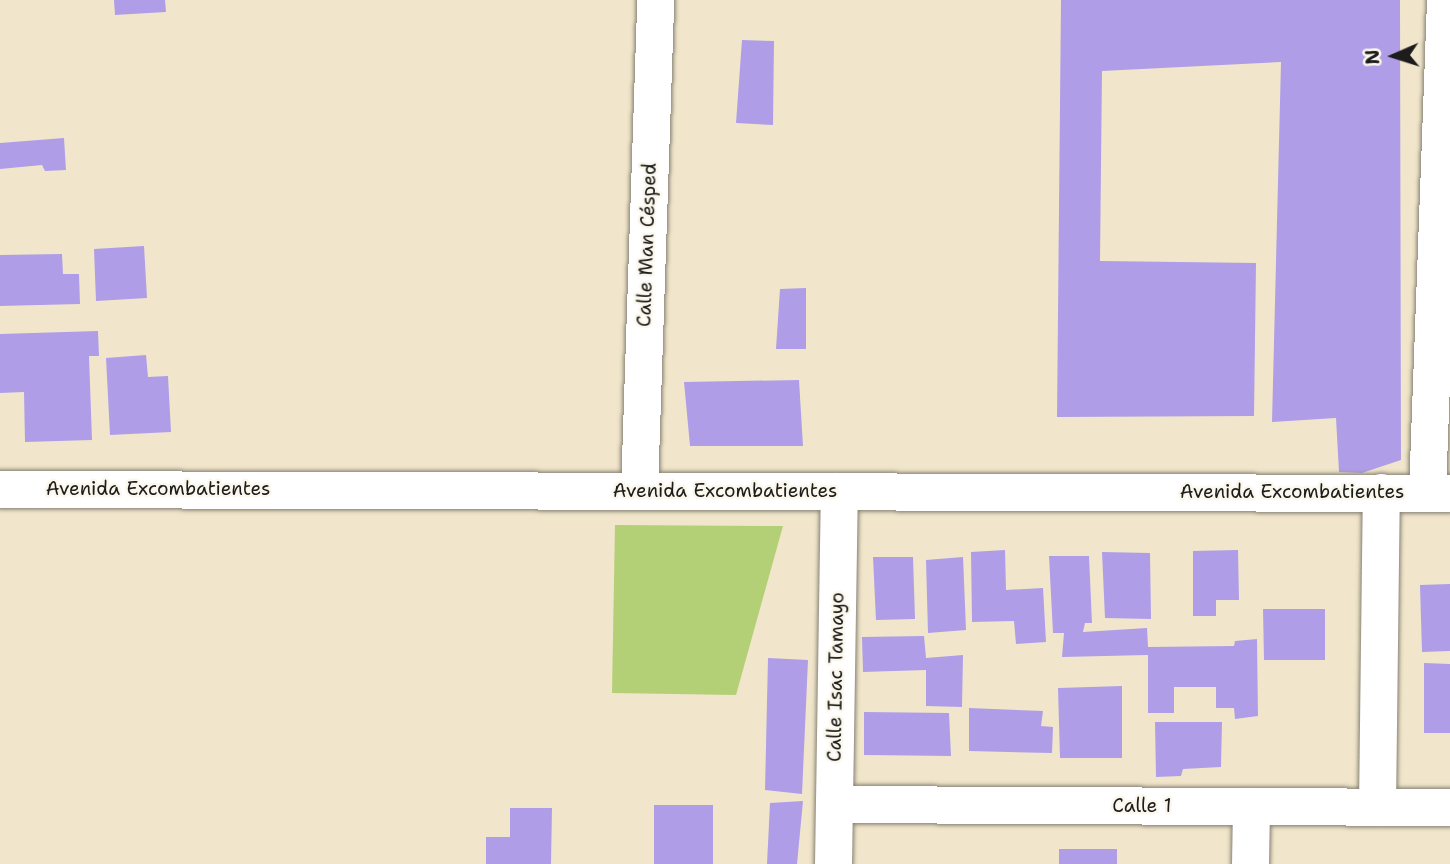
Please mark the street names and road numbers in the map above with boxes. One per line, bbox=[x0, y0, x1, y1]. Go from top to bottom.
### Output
street label: Calle Man Césped bbox=[633, 163, 661, 327]
street label: Avenida Excombatientes bbox=[46, 478, 270, 500]
street label: Avenida Excombatientes bbox=[613, 480, 837, 502]
street label: Avenida Excombatientes bbox=[1180, 481, 1404, 503]
street label: Calle Isac Tamayo bbox=[823, 592, 849, 762]
street label: Calle 1 bbox=[1112, 795, 1172, 817]

